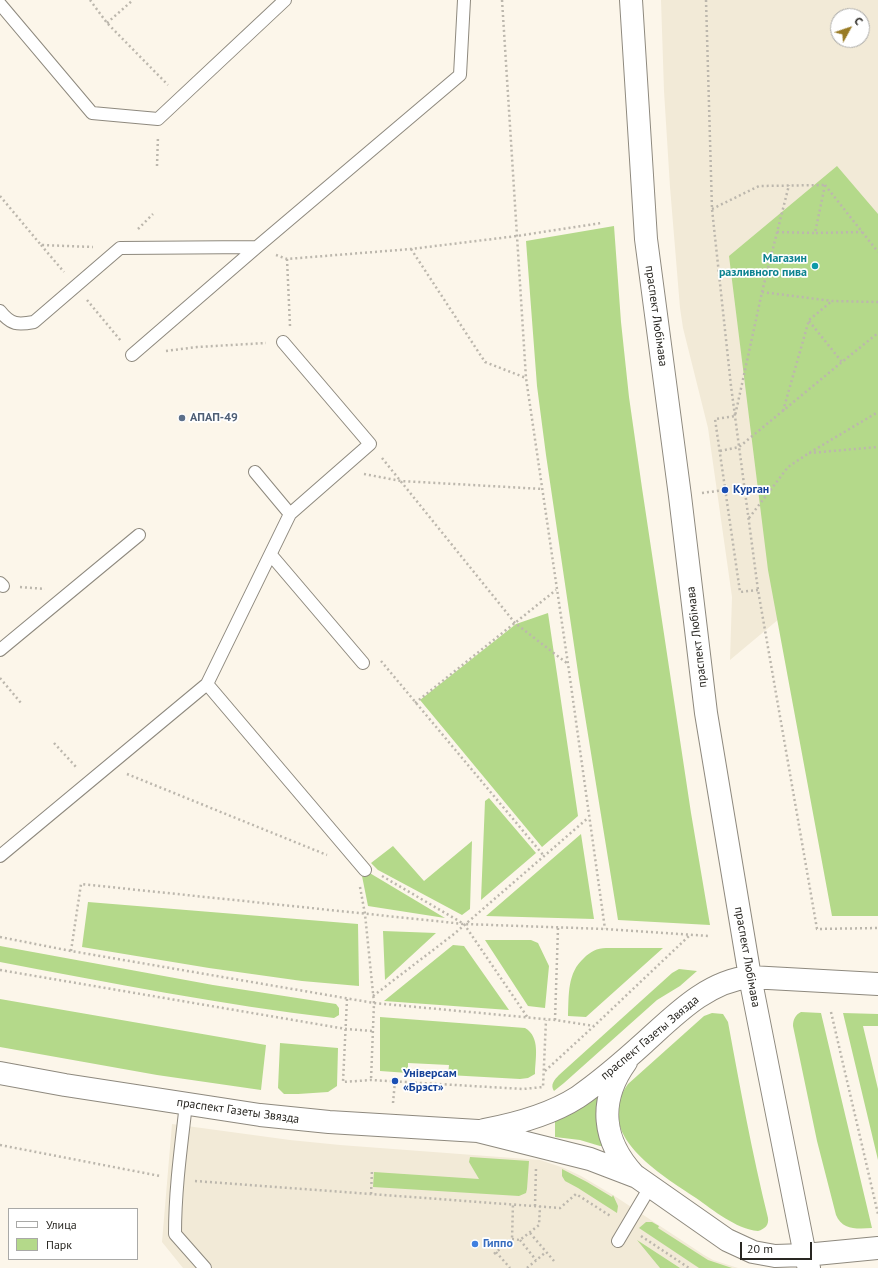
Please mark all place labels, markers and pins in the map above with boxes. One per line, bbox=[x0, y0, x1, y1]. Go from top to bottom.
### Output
place label: Магазин разливного пива bbox=[719, 252, 807, 280]
marker: Магазин разливного пива bbox=[810, 261, 820, 271]
place label: АПАП-49 bbox=[190, 411, 238, 425]
marker: АПАП-49 bbox=[177, 413, 187, 423]
place label: Курган bbox=[733, 483, 769, 497]
marker: Курган bbox=[720, 485, 730, 495]
place label: Універсам «Брэст» bbox=[403, 1067, 457, 1095]
marker: Універсам «Брэст» bbox=[390, 1076, 400, 1086]
place label: Гиппо bbox=[483, 1237, 513, 1251]
marker: Гиппо bbox=[470, 1239, 480, 1249]

